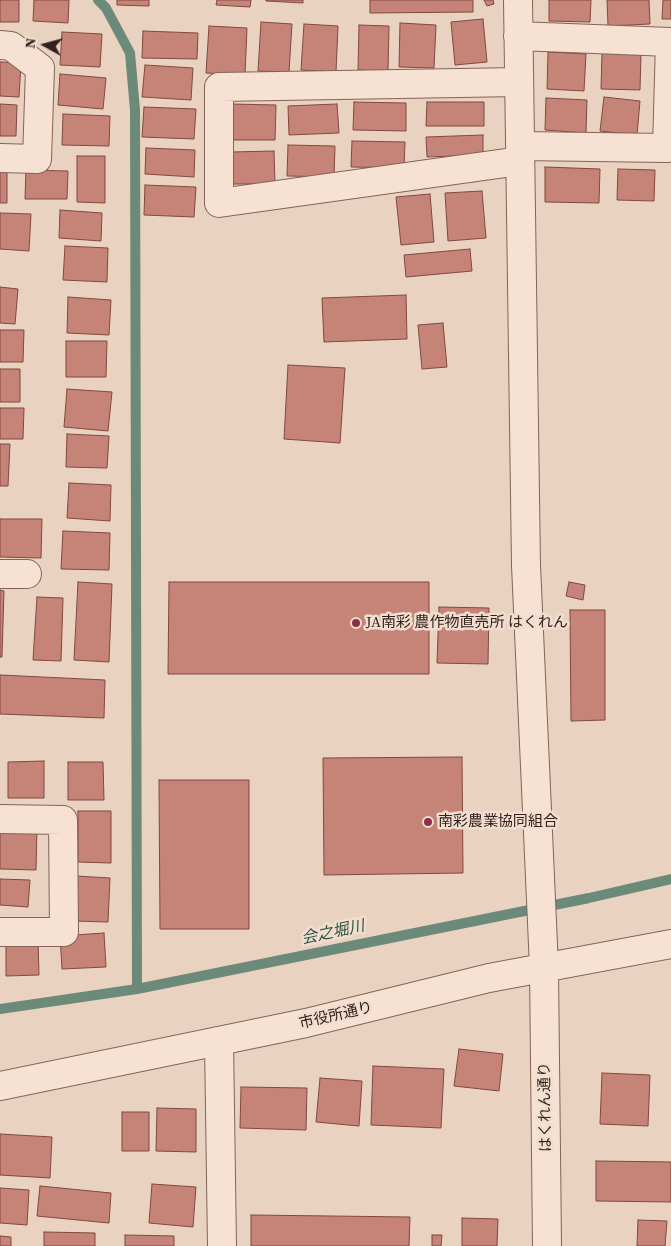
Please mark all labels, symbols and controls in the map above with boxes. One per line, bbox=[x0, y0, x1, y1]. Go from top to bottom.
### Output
north arrow bbox=[20, 20, 70, 70]
text: N bbox=[20, 37, 41, 49]
place label: JA南彩 農作物直売所 はくれん bbox=[366, 614, 568, 632]
marker: JA南彩 農作物直売所 はくれん bbox=[350, 617, 362, 629]
place label: 南彩農業協同組合 bbox=[438, 813, 558, 831]
marker: 南彩農業協同組合 bbox=[422, 816, 434, 828]
water label: 会之堀川 bbox=[300, 917, 366, 949]
street label: 市役所通り bbox=[297, 999, 375, 1033]
street label: はくれん通り bbox=[536, 1062, 556, 1152]

